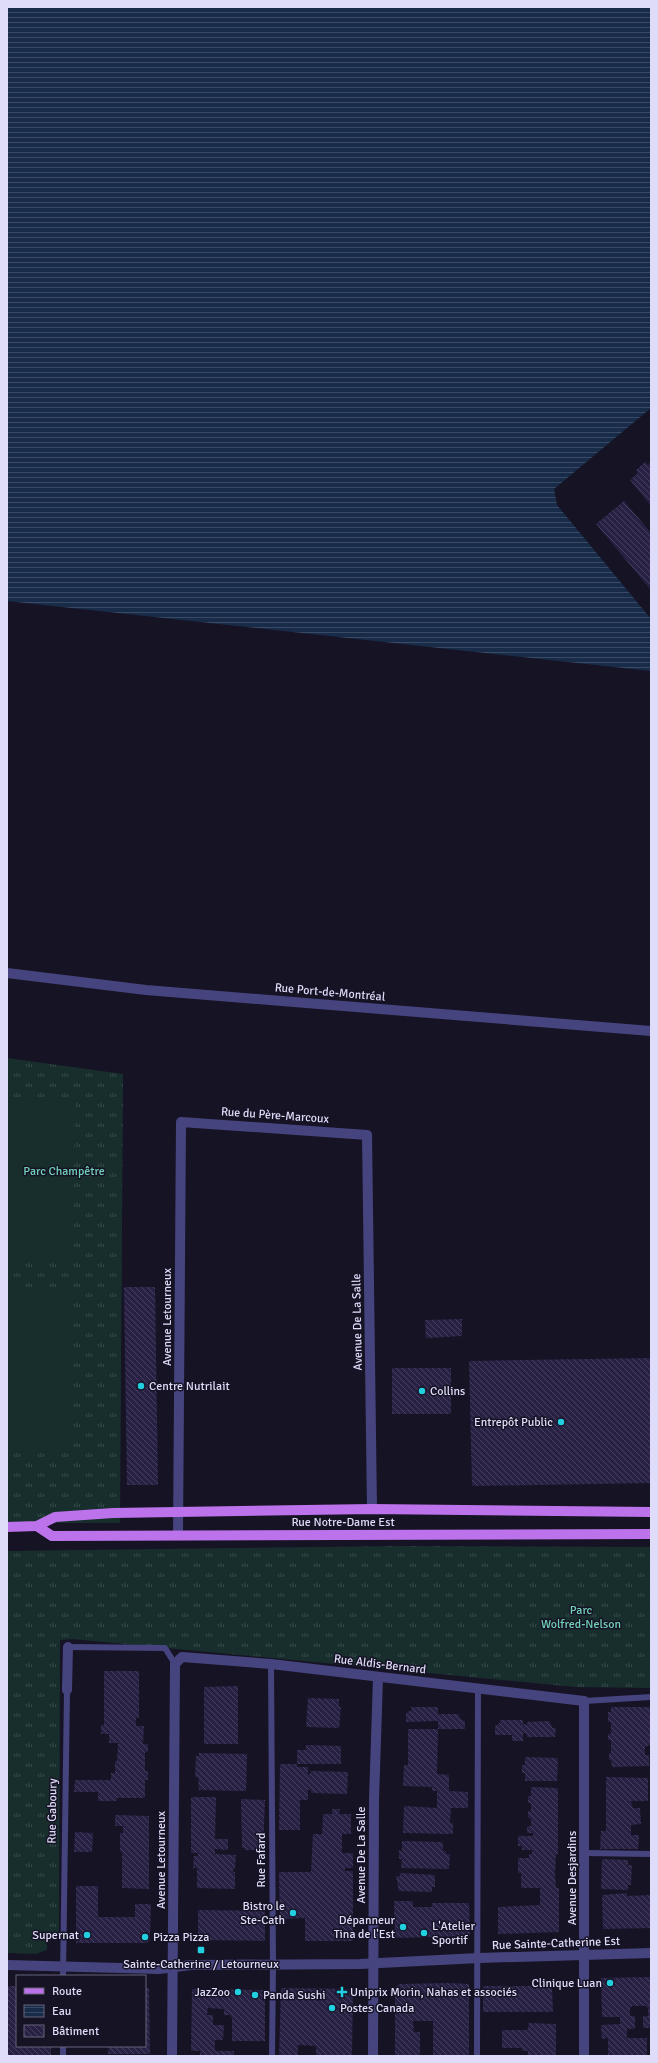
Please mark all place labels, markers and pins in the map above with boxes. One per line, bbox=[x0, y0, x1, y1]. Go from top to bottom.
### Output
place label: Centre Nutrilait bbox=[149, 1379, 230, 1394]
marker: Centre Nutrilait bbox=[136, 1381, 146, 1391]
place label: Collins bbox=[430, 1384, 465, 1399]
marker: Collins bbox=[417, 1386, 427, 1396]
place label: Entrepôt Public bbox=[474, 1415, 553, 1430]
marker: Entrepôt Public bbox=[556, 1417, 566, 1427]
place label: Bistro le Ste-Cath bbox=[240, 1899, 285, 1928]
marker: Bistro le Ste-Cath bbox=[288, 1908, 298, 1918]
place label: Dépanneur Tina de l'Est bbox=[334, 1913, 396, 1942]
place label: L'Atelier Sportif bbox=[432, 1919, 476, 1948]
marker: Dépanneur Tina de l'Est bbox=[398, 1922, 408, 1932]
place label: Supernat bbox=[32, 1928, 79, 1943]
marker: L'Atelier Sportif bbox=[419, 1928, 429, 1938]
marker: Supernat bbox=[82, 1930, 92, 1940]
place label: Pizza Pizza bbox=[153, 1930, 209, 1945]
marker: Pizza Pizza bbox=[140, 1932, 150, 1942]
marker: Sainte-Catherine / Letourneux bbox=[196, 1945, 206, 1955]
place label: Sainte-Catherine / Letourneux bbox=[123, 1957, 279, 1972]
place label: Clinique Luan bbox=[532, 1976, 602, 1991]
marker: Clinique Luan bbox=[605, 1978, 615, 1988]
place label: JazZoo bbox=[195, 1985, 230, 2000]
place label: Uniprix Morin, Nahas et associés bbox=[350, 1985, 517, 2000]
marker: JazZoo bbox=[233, 1987, 243, 1997]
marker: Uniprix Morin, Nahas et associés bbox=[337, 1987, 347, 1997]
place label: Panda Sushi bbox=[263, 1988, 326, 2003]
marker: Panda Sushi bbox=[250, 1990, 260, 2000]
place label: Postes Canada bbox=[340, 2001, 414, 2016]
marker: Postes Canada bbox=[327, 2003, 337, 2013]

